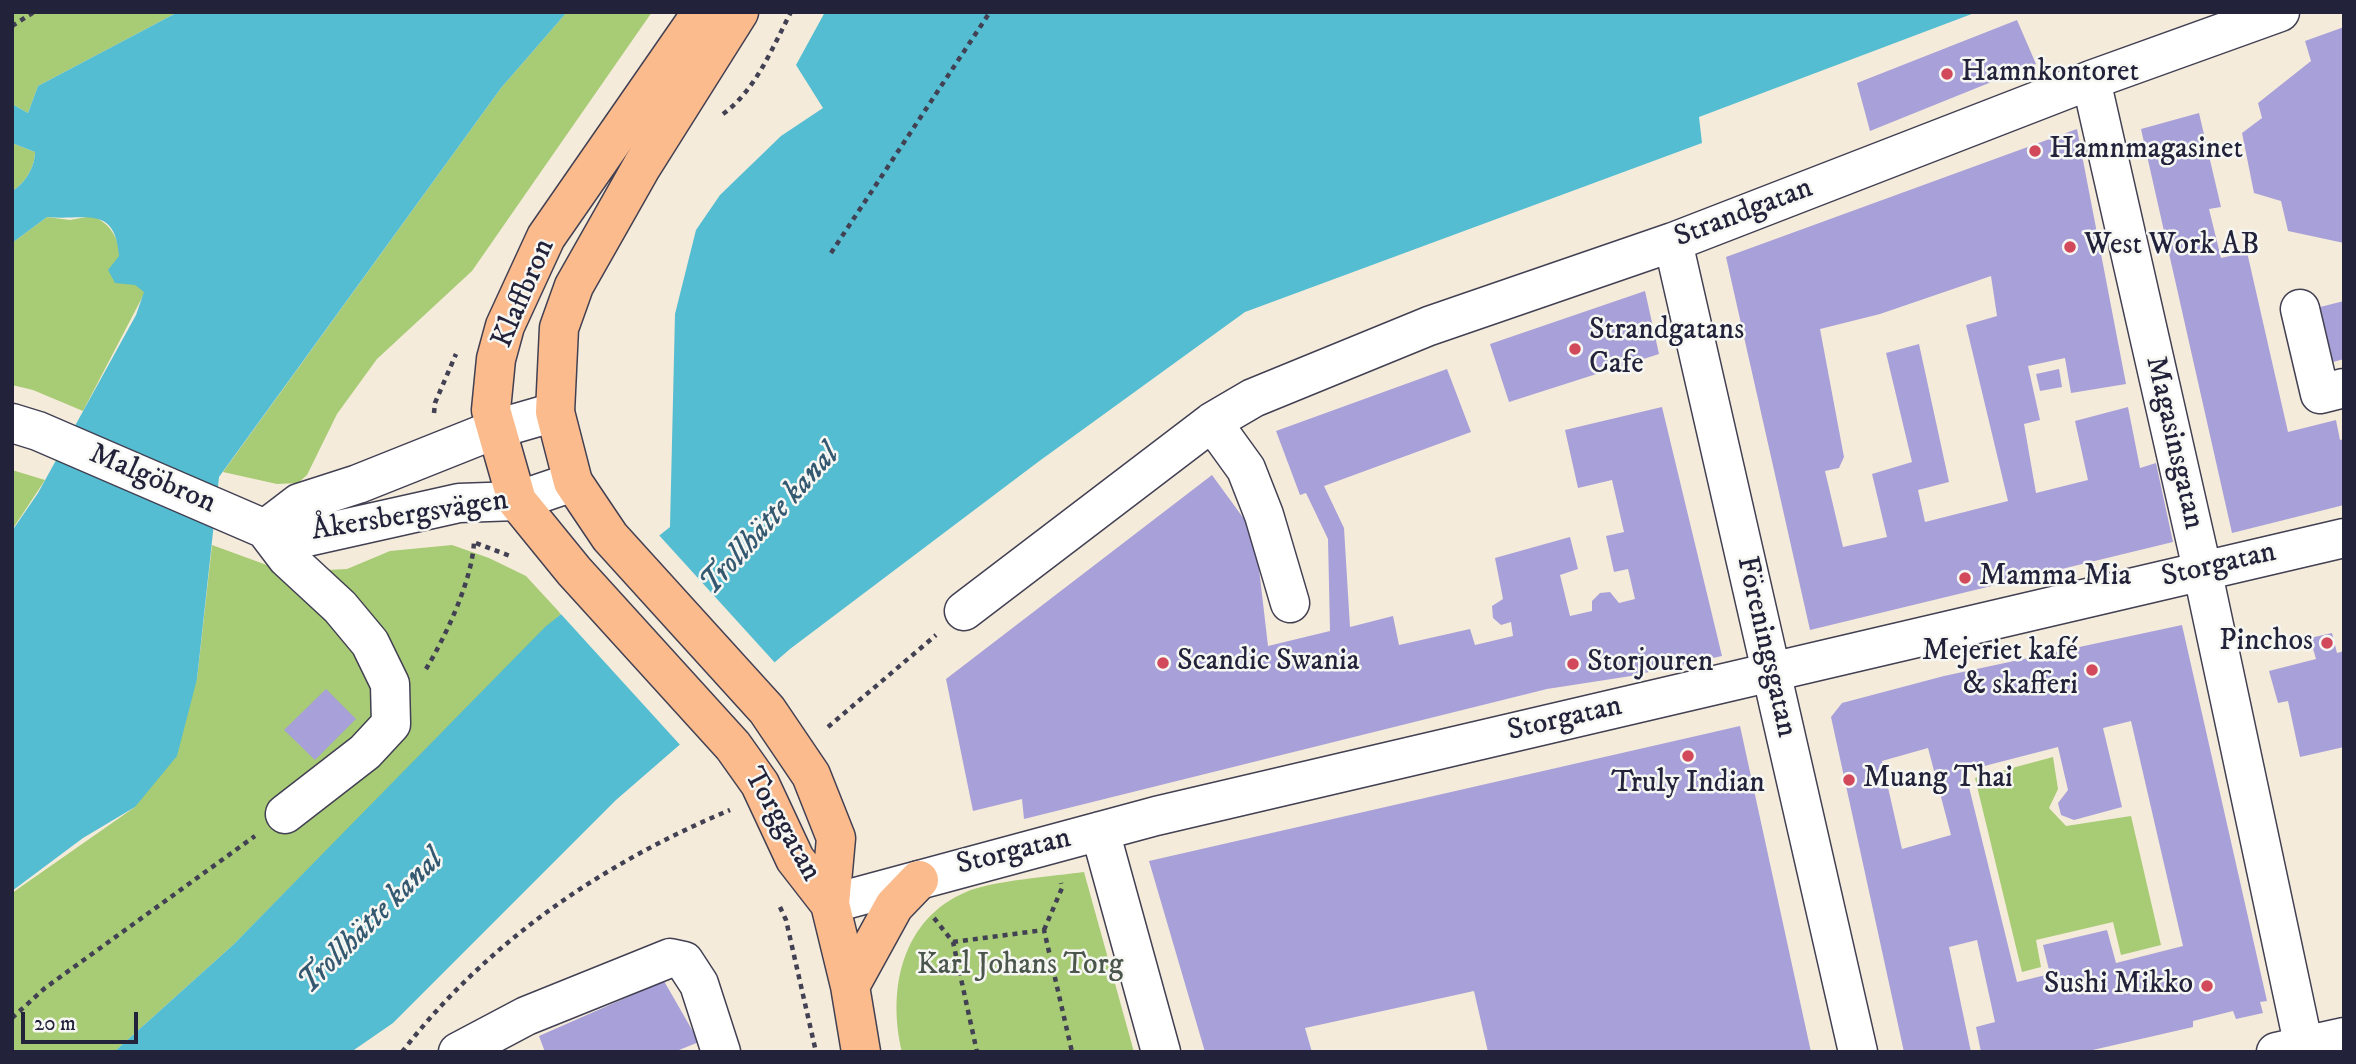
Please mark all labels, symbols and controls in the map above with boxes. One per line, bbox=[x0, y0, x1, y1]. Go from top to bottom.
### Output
place label: Hamnkontoret bbox=[1961, 56, 2139, 92]
marker: Hamnkontoret bbox=[1939, 66, 1955, 82]
place label: Hamnmagasinet bbox=[2049, 133, 2243, 169]
marker: Hamnmagasinet bbox=[2027, 143, 2043, 159]
street label: Strandgatan bbox=[1670, 171, 1818, 257]
place label: West Work AB bbox=[2084, 229, 2259, 265]
street label: Klaffbron bbox=[486, 234, 564, 354]
marker: West Work AB bbox=[2062, 239, 2078, 255]
place label: Strandgatans Cafe bbox=[1589, 314, 1744, 384]
marker: Strandgatans Cafe bbox=[1567, 341, 1583, 357]
street label: Magasinsgatan bbox=[2136, 353, 2210, 533]
street label: Malgöbron bbox=[83, 437, 221, 523]
water label: Trollhätte kanal bbox=[693, 438, 849, 604]
street label: Åkersbergsvägen bbox=[309, 484, 511, 550]
street label: Storgatan bbox=[2158, 535, 2280, 597]
street label: Föreningsgatan bbox=[1727, 553, 1803, 741]
place label: Mamma Mia bbox=[1979, 560, 2131, 596]
marker: Mamma Mia bbox=[1957, 570, 1973, 586]
place label: Pinchos bbox=[2219, 625, 2313, 661]
place label: Mejeriet kafé & skafferi bbox=[1922, 635, 2078, 706]
marker: Pinchos bbox=[2319, 635, 2335, 651]
place label: Scandic Swania bbox=[1177, 645, 1360, 681]
place label: Storjouren bbox=[1587, 646, 1714, 682]
marker: Scandic Swania bbox=[1155, 655, 1171, 671]
marker: Storjouren bbox=[1565, 656, 1581, 672]
marker: Mejeriet kafé & skafferi bbox=[2084, 662, 2100, 678]
street label: Storgatan bbox=[1504, 689, 1626, 751]
marker: Truly Indian bbox=[1680, 748, 1696, 764]
street label: Torggatan bbox=[734, 762, 828, 888]
place label: Muang Thai bbox=[1863, 762, 2013, 798]
place label: Truly Indian bbox=[1611, 767, 1765, 803]
marker: Muang Thai bbox=[1841, 772, 1857, 788]
street label: Storgatan bbox=[953, 821, 1075, 885]
water label: Trollhätte kanal bbox=[291, 842, 453, 1004]
park label: Karl Johans Torg bbox=[917, 949, 1123, 985]
place label: Sushi Mikko bbox=[2044, 968, 2193, 1004]
marker: Sushi Mikko bbox=[2199, 978, 2215, 994]
scale bar bbox=[24, 998, 142, 1042]
text: 20 m bbox=[34, 1011, 76, 1037]

